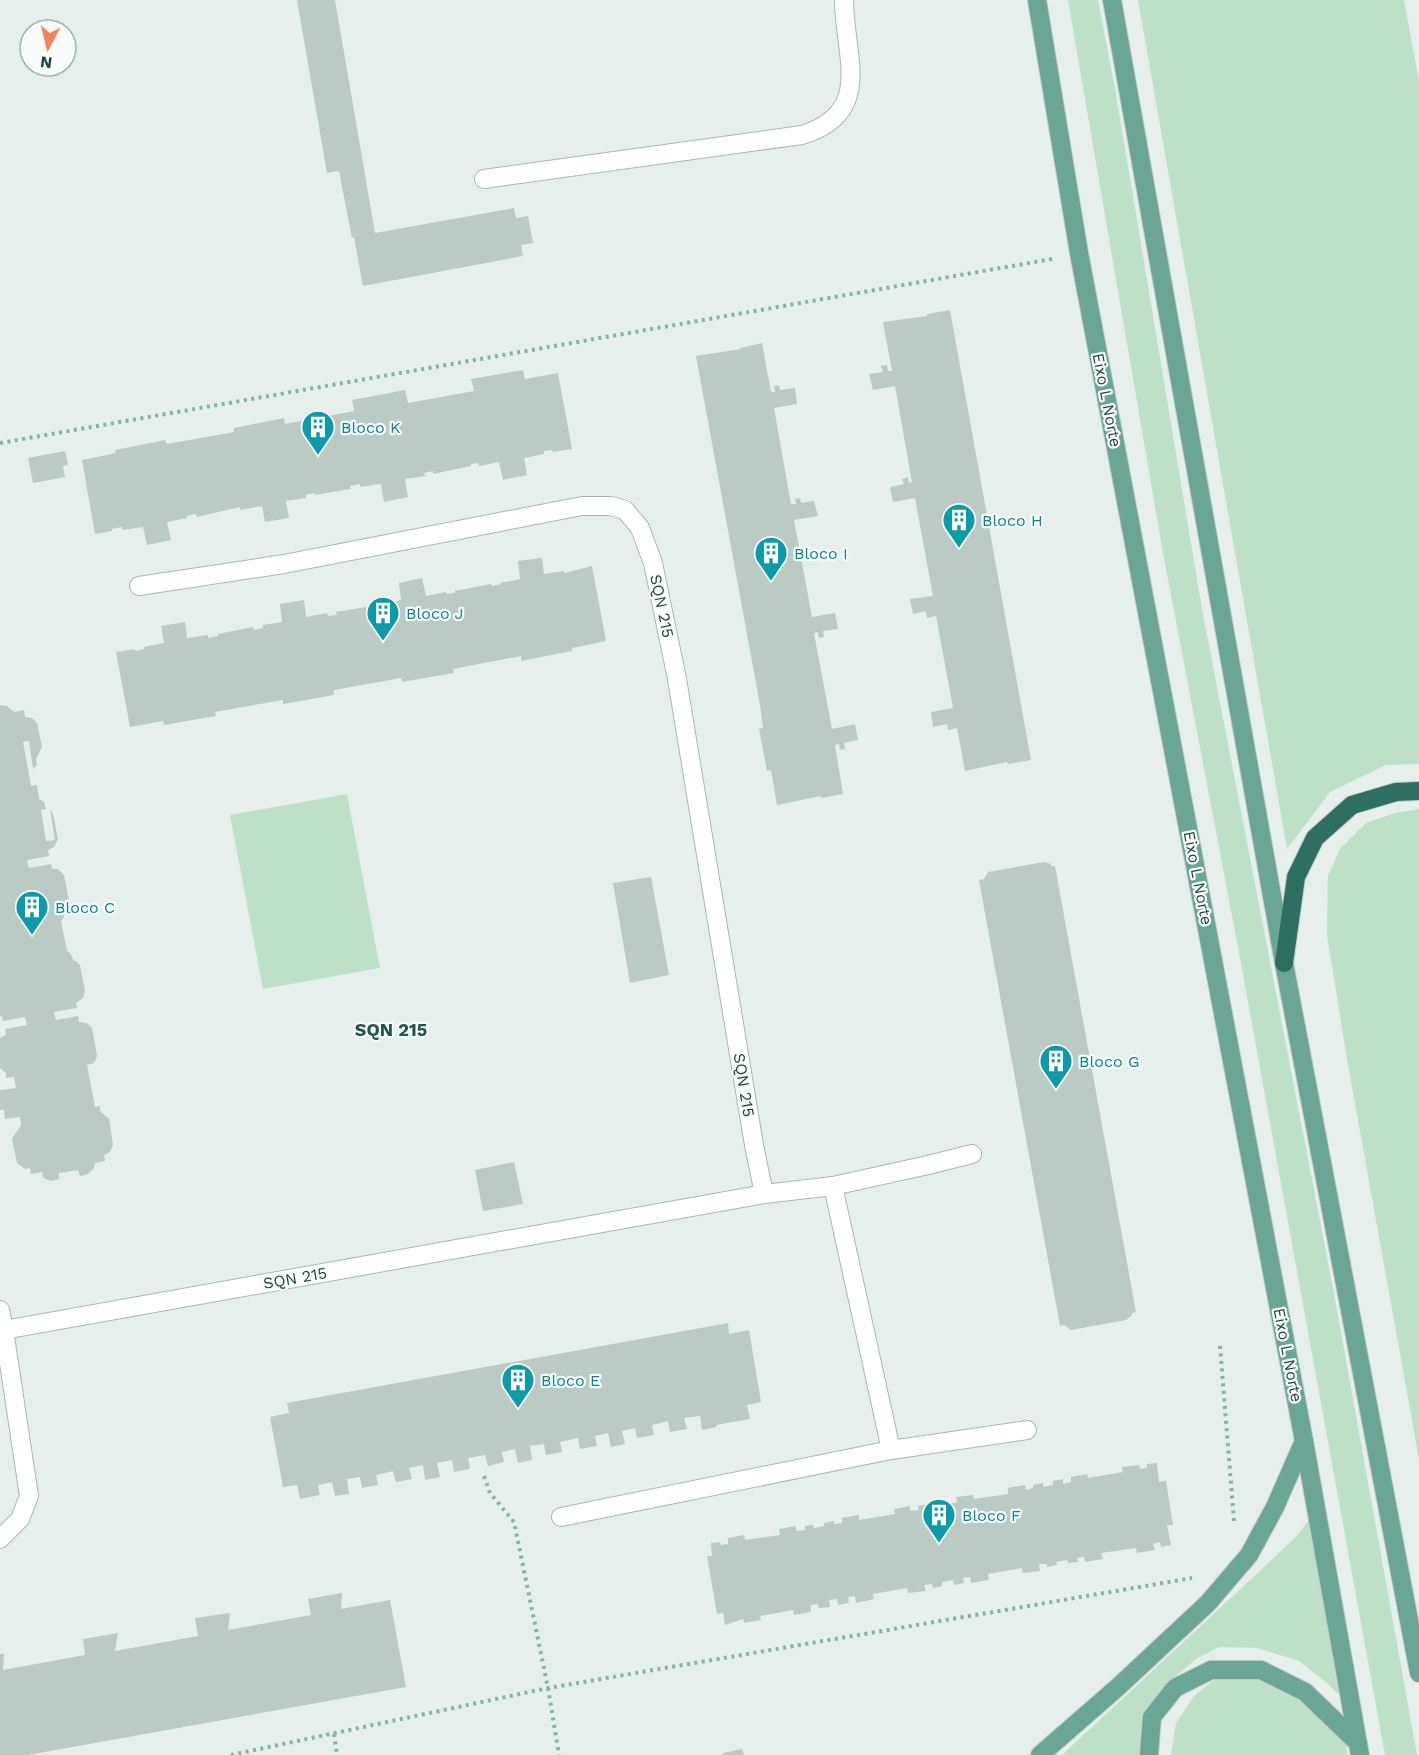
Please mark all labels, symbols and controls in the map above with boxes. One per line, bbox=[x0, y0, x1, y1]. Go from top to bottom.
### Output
north arrow bbox=[18, 18, 78, 78]
text: N bbox=[39, 52, 53, 73]
street label: Eixo L Norte bbox=[1089, 351, 1125, 449]
building icon: Bloco K bbox=[300, 409, 336, 456]
place label: Bloco K bbox=[341, 418, 401, 437]
building icon: Bloco H bbox=[941, 502, 977, 549]
place label: Bloco H bbox=[982, 511, 1043, 530]
building icon: Bloco I bbox=[753, 535, 789, 582]
place label: Bloco I bbox=[794, 544, 848, 563]
street label: SQN 215 bbox=[646, 573, 678, 639]
building icon: Bloco J bbox=[365, 595, 401, 642]
place label: Bloco J bbox=[406, 604, 464, 623]
street label: Eixo L Norte bbox=[1180, 829, 1216, 927]
building icon: Bloco C bbox=[14, 889, 50, 936]
place label: Bloco C bbox=[55, 898, 115, 917]
district label: SQN 215 bbox=[355, 1019, 427, 1040]
building icon: Bloco G bbox=[1038, 1043, 1074, 1090]
street label: SQN 215 bbox=[730, 1052, 758, 1118]
place label: Bloco G bbox=[1079, 1052, 1140, 1071]
street label: SQN 215 bbox=[262, 1263, 328, 1293]
street label: Eixo L Norte bbox=[1270, 1306, 1306, 1404]
building icon: Bloco E bbox=[500, 1362, 536, 1409]
place label: Bloco E bbox=[541, 1371, 600, 1390]
building icon: Bloco F bbox=[921, 1497, 957, 1544]
place label: Bloco F bbox=[962, 1506, 1021, 1525]

